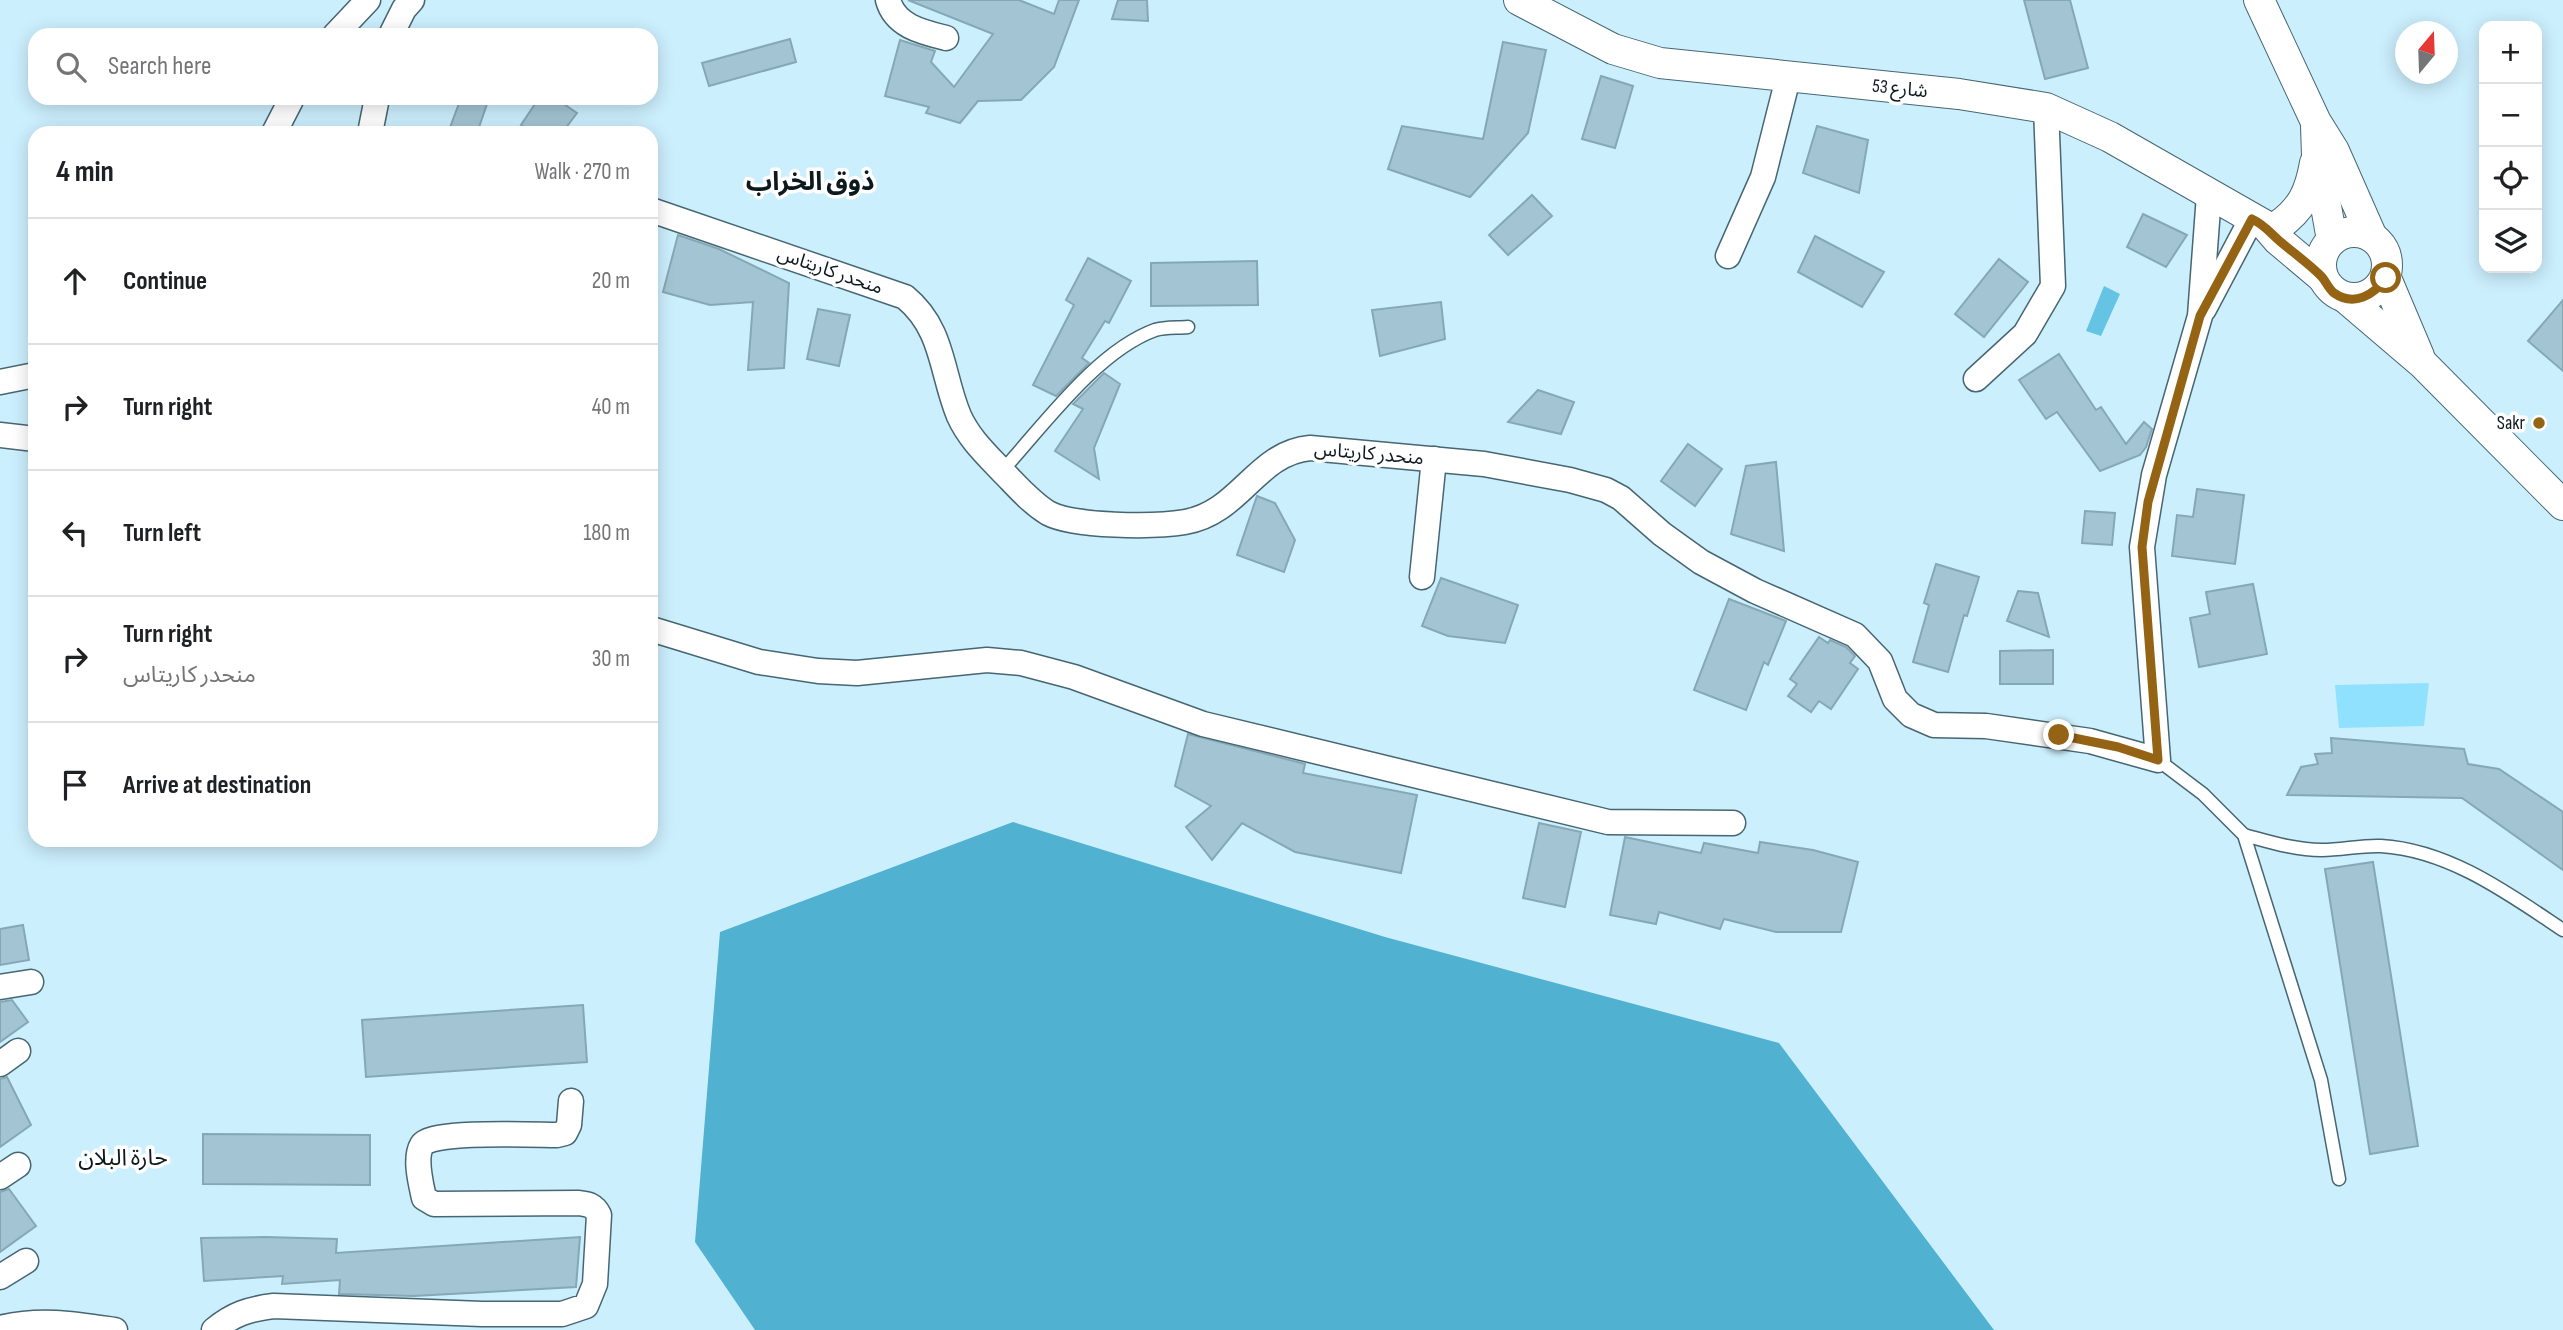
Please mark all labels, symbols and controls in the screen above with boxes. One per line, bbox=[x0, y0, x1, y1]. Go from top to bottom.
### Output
north arrow bbox=[2395, 21, 2458, 84]
map controls bbox=[2479, 21, 2542, 273]
button: + bbox=[2479, 21, 2542, 84]
search box bbox=[28, 28, 658, 105]
icon: search bbox=[52, 48, 90, 86]
text: Search here bbox=[108, 51, 211, 82]
street label: شارع 53 bbox=[1871, 75, 1929, 104]
button: − bbox=[2479, 84, 2542, 147]
button: locate bbox=[2479, 147, 2542, 210]
text: 4 min bbox=[56, 154, 114, 190]
text: Walk · 270 m bbox=[535, 158, 630, 186]
district label: ذوق الخراب bbox=[746, 167, 874, 198]
button: layers bbox=[2479, 210, 2542, 273]
street label: منحدر كاريتاس bbox=[774, 242, 886, 300]
icon: ahead bbox=[56, 262, 94, 300]
route start bbox=[2370, 262, 2401, 293]
text: Continue bbox=[123, 266, 207, 297]
text: 20 m bbox=[592, 267, 630, 295]
icon: right bbox=[56, 388, 94, 426]
text: Turn right bbox=[123, 392, 212, 423]
text: 40 m bbox=[592, 393, 630, 421]
place label: Sakr bbox=[2497, 412, 2526, 435]
marker: Sakr bbox=[2531, 415, 2547, 431]
street label: منحدر كاريتاس bbox=[1313, 438, 1425, 470]
icon: left bbox=[56, 514, 94, 552]
text: Turn left bbox=[123, 518, 201, 549]
text: 180 m bbox=[583, 519, 630, 547]
text: Turn right bbox=[123, 619, 212, 650]
icon: right bbox=[56, 640, 94, 678]
text: 30 m bbox=[592, 645, 630, 673]
text: منحدر كاريتاس bbox=[123, 661, 256, 689]
route end bbox=[2043, 719, 2074, 750]
icon: arrive bbox=[56, 766, 94, 804]
text: Arrive at destination bbox=[123, 770, 311, 801]
district label: حارة البلان bbox=[78, 1144, 168, 1172]

